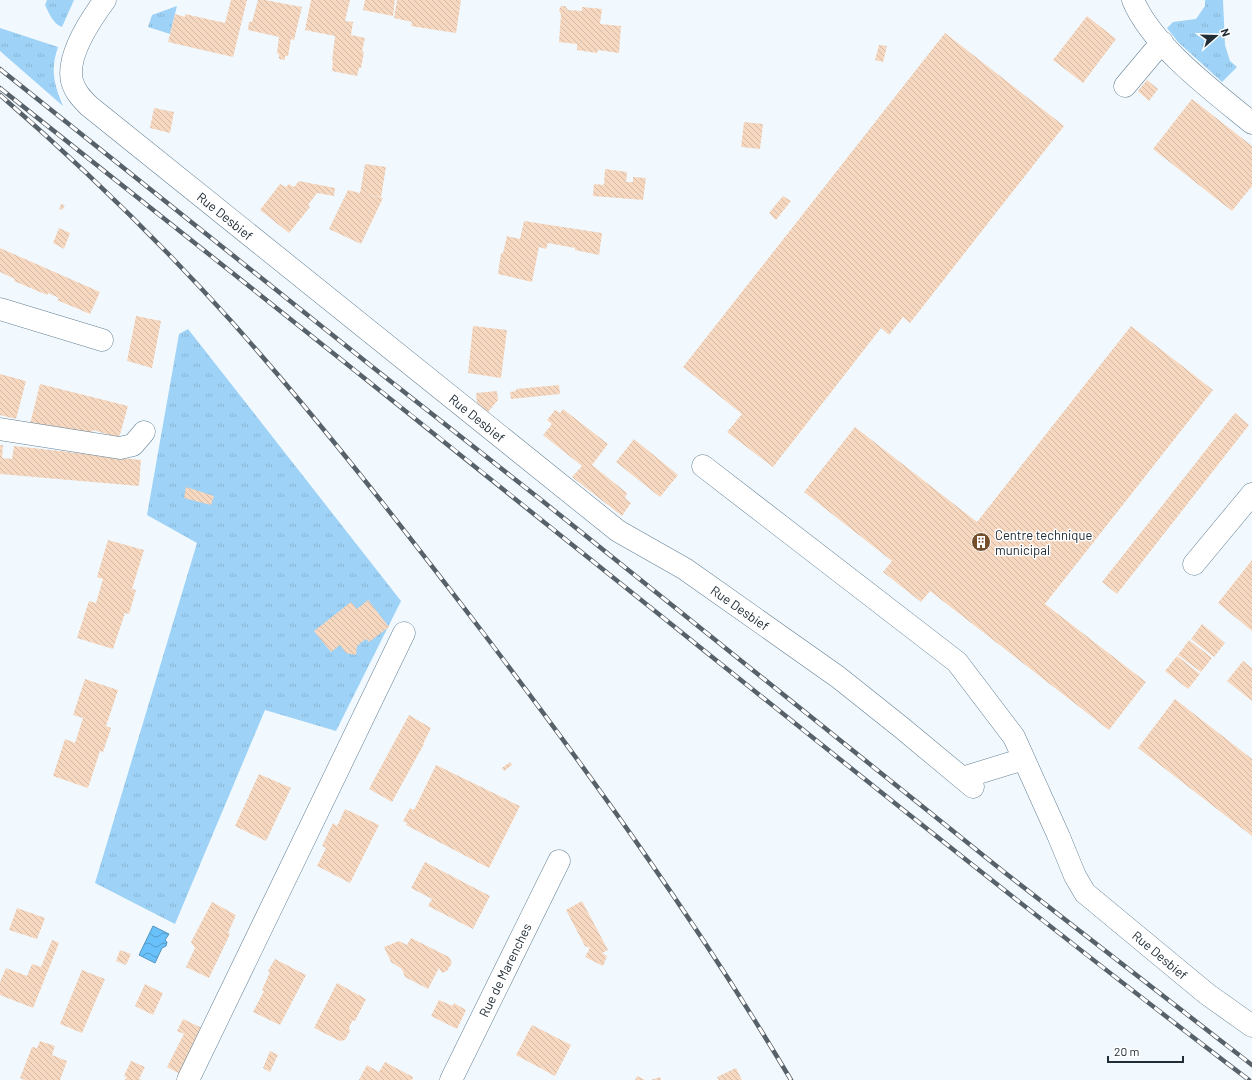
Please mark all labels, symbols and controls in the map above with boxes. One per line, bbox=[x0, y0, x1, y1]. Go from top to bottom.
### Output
north arrow bbox=[1196, 16, 1236, 56]
text: N bbox=[1219, 27, 1233, 38]
street label: Rue Desbief bbox=[194, 189, 257, 244]
street label: Rue Desbief bbox=[446, 391, 509, 446]
place label: Centre technique municipal bbox=[995, 527, 1092, 558]
building icon: Centre technique municipal bbox=[970, 531, 992, 553]
street label: Rue Desbief bbox=[708, 582, 773, 634]
street label: Rue de Marenches bbox=[475, 921, 535, 1019]
street label: Rue Desbief bbox=[1129, 927, 1191, 983]
scale bar bbox=[1108, 1038, 1183, 1064]
text: 20 m bbox=[1114, 1044, 1140, 1058]

